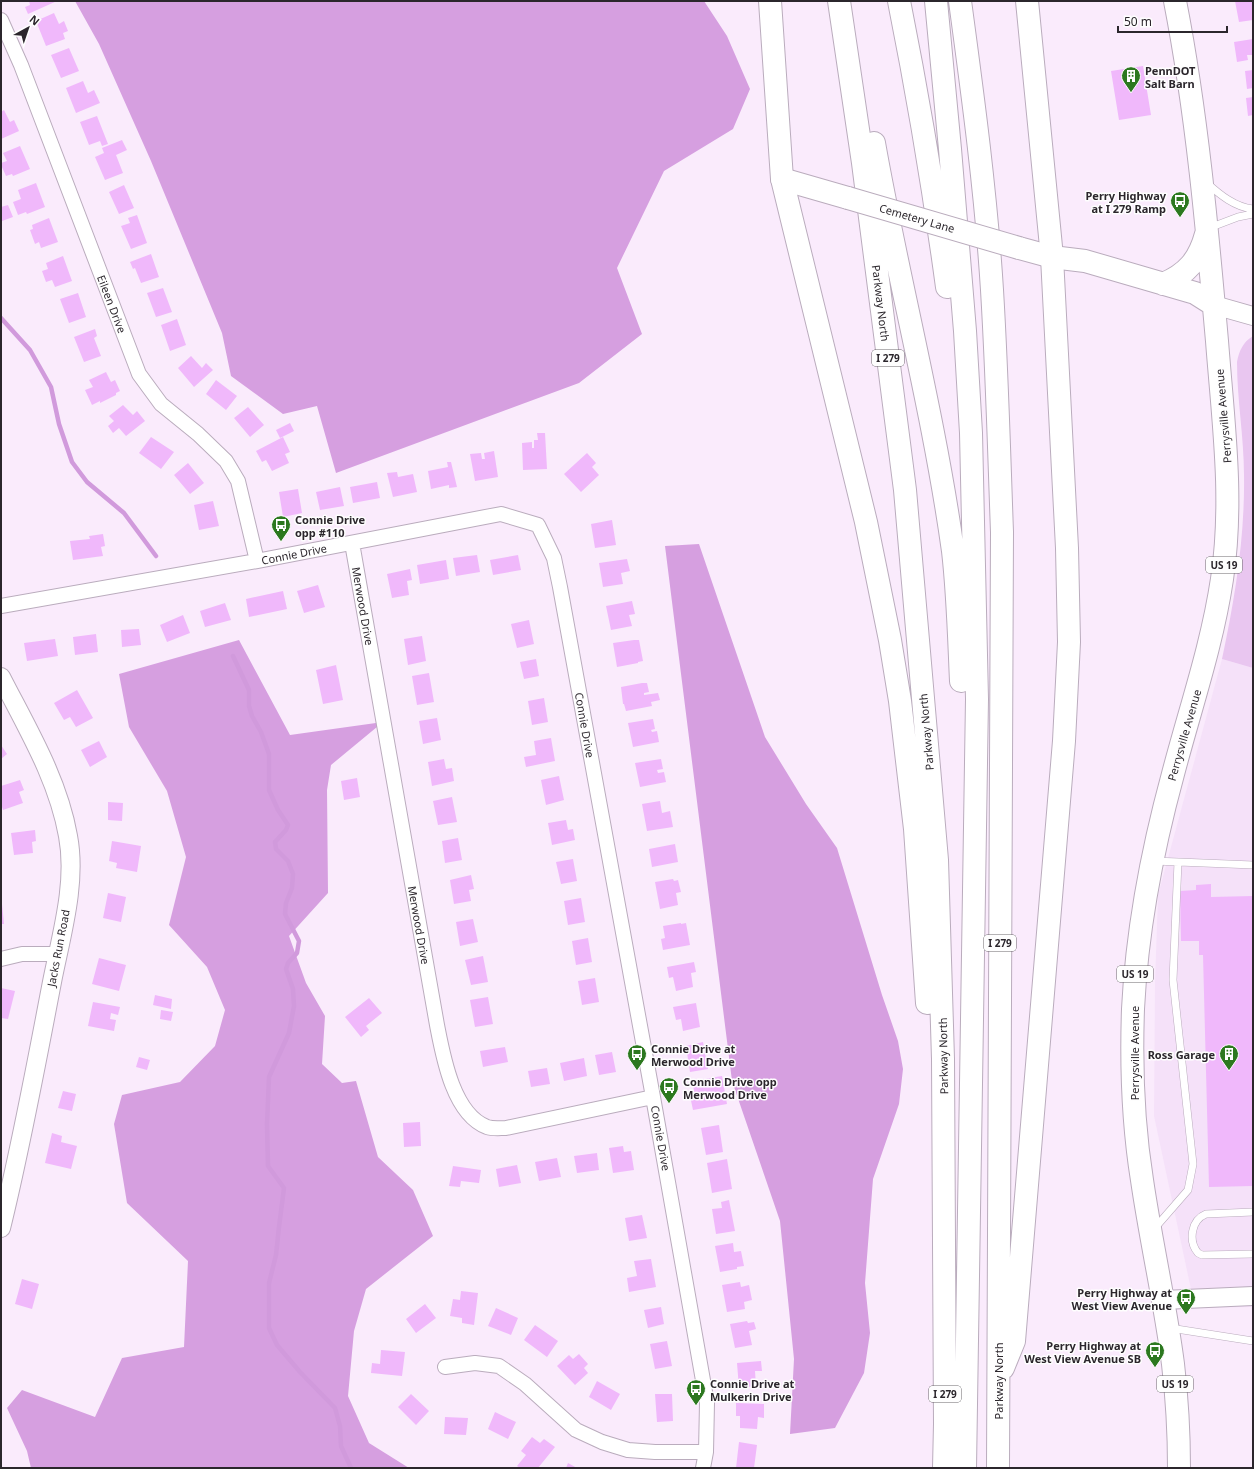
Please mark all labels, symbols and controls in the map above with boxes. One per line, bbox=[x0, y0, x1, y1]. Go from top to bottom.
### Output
north arrow bbox=[8, 8, 48, 48]
scale bar bbox=[1118, 8, 1227, 34]
text: N bbox=[26, 11, 43, 29]
text: 50 m bbox=[1124, 13, 1152, 30]
place label: PennDOT Salt Barn bbox=[1145, 63, 1196, 91]
building icon: PennDOT Salt Barn bbox=[1120, 65, 1142, 93]
place label: Perry Highway at I 279 Ramp bbox=[1086, 188, 1167, 216]
bus stop icon: Perry Highway at I 279 Ramp bbox=[1169, 190, 1191, 218]
street label: Cemetery Lane bbox=[878, 200, 956, 236]
street label: Parkway North bbox=[869, 264, 893, 342]
street label: Eileen Drive bbox=[94, 273, 130, 335]
road number: I 279 bbox=[872, 350, 904, 366]
street label: Perrysville Avenue bbox=[1211, 368, 1235, 464]
place label: Connie Drive opp #110 bbox=[295, 512, 365, 540]
bus stop icon: Connie Drive opp #110 bbox=[270, 514, 292, 542]
street label: Connie Drive bbox=[260, 540, 328, 568]
road number: US 19 bbox=[1206, 557, 1242, 573]
street label: Merwood Drive bbox=[349, 566, 377, 646]
street label: Perrysville Avenue bbox=[1164, 687, 1204, 783]
street label: Connie Drive bbox=[572, 691, 598, 759]
street label: Parkway North bbox=[915, 693, 937, 771]
street label: Merwood Drive bbox=[405, 885, 433, 965]
street label: Jacks Run Road bbox=[43, 908, 73, 989]
road number: I 279 bbox=[984, 935, 1016, 951]
road number: US 19 bbox=[1117, 966, 1153, 982]
street label: Perrysville Avenue bbox=[1127, 1006, 1142, 1100]
street label: Parkway North bbox=[935, 1017, 951, 1095]
place label: Connie Drive at Merwood Drive bbox=[651, 1041, 736, 1069]
bus stop icon: Connie Drive at Merwood Drive bbox=[626, 1043, 648, 1071]
building icon: Ross Garage bbox=[1218, 1043, 1240, 1071]
place label: Ross Garage bbox=[1148, 1047, 1215, 1062]
place label: Connie Drive opp Merwood Drive bbox=[683, 1074, 777, 1102]
bus stop icon: Connie Drive opp Merwood Drive bbox=[658, 1076, 680, 1104]
street label: Connie Drive bbox=[648, 1104, 674, 1172]
place label: Perry Highway at West View Avenue bbox=[1071, 1285, 1172, 1313]
bus stop icon: Perry Highway at West View Avenue bbox=[1175, 1287, 1197, 1315]
place label: Perry Highway at West View Avenue SB bbox=[1024, 1338, 1141, 1366]
bus stop icon: Perry Highway at West View Avenue SB bbox=[1144, 1340, 1166, 1368]
street label: Parkway North bbox=[991, 1343, 1006, 1419]
place label: Connie Drive at Mulkerin Drive bbox=[710, 1376, 795, 1404]
road number: US 19 bbox=[1157, 1376, 1193, 1392]
bus stop icon: Connie Drive at Mulkerin Drive bbox=[685, 1378, 707, 1406]
road number: I 279 bbox=[929, 1386, 961, 1402]

